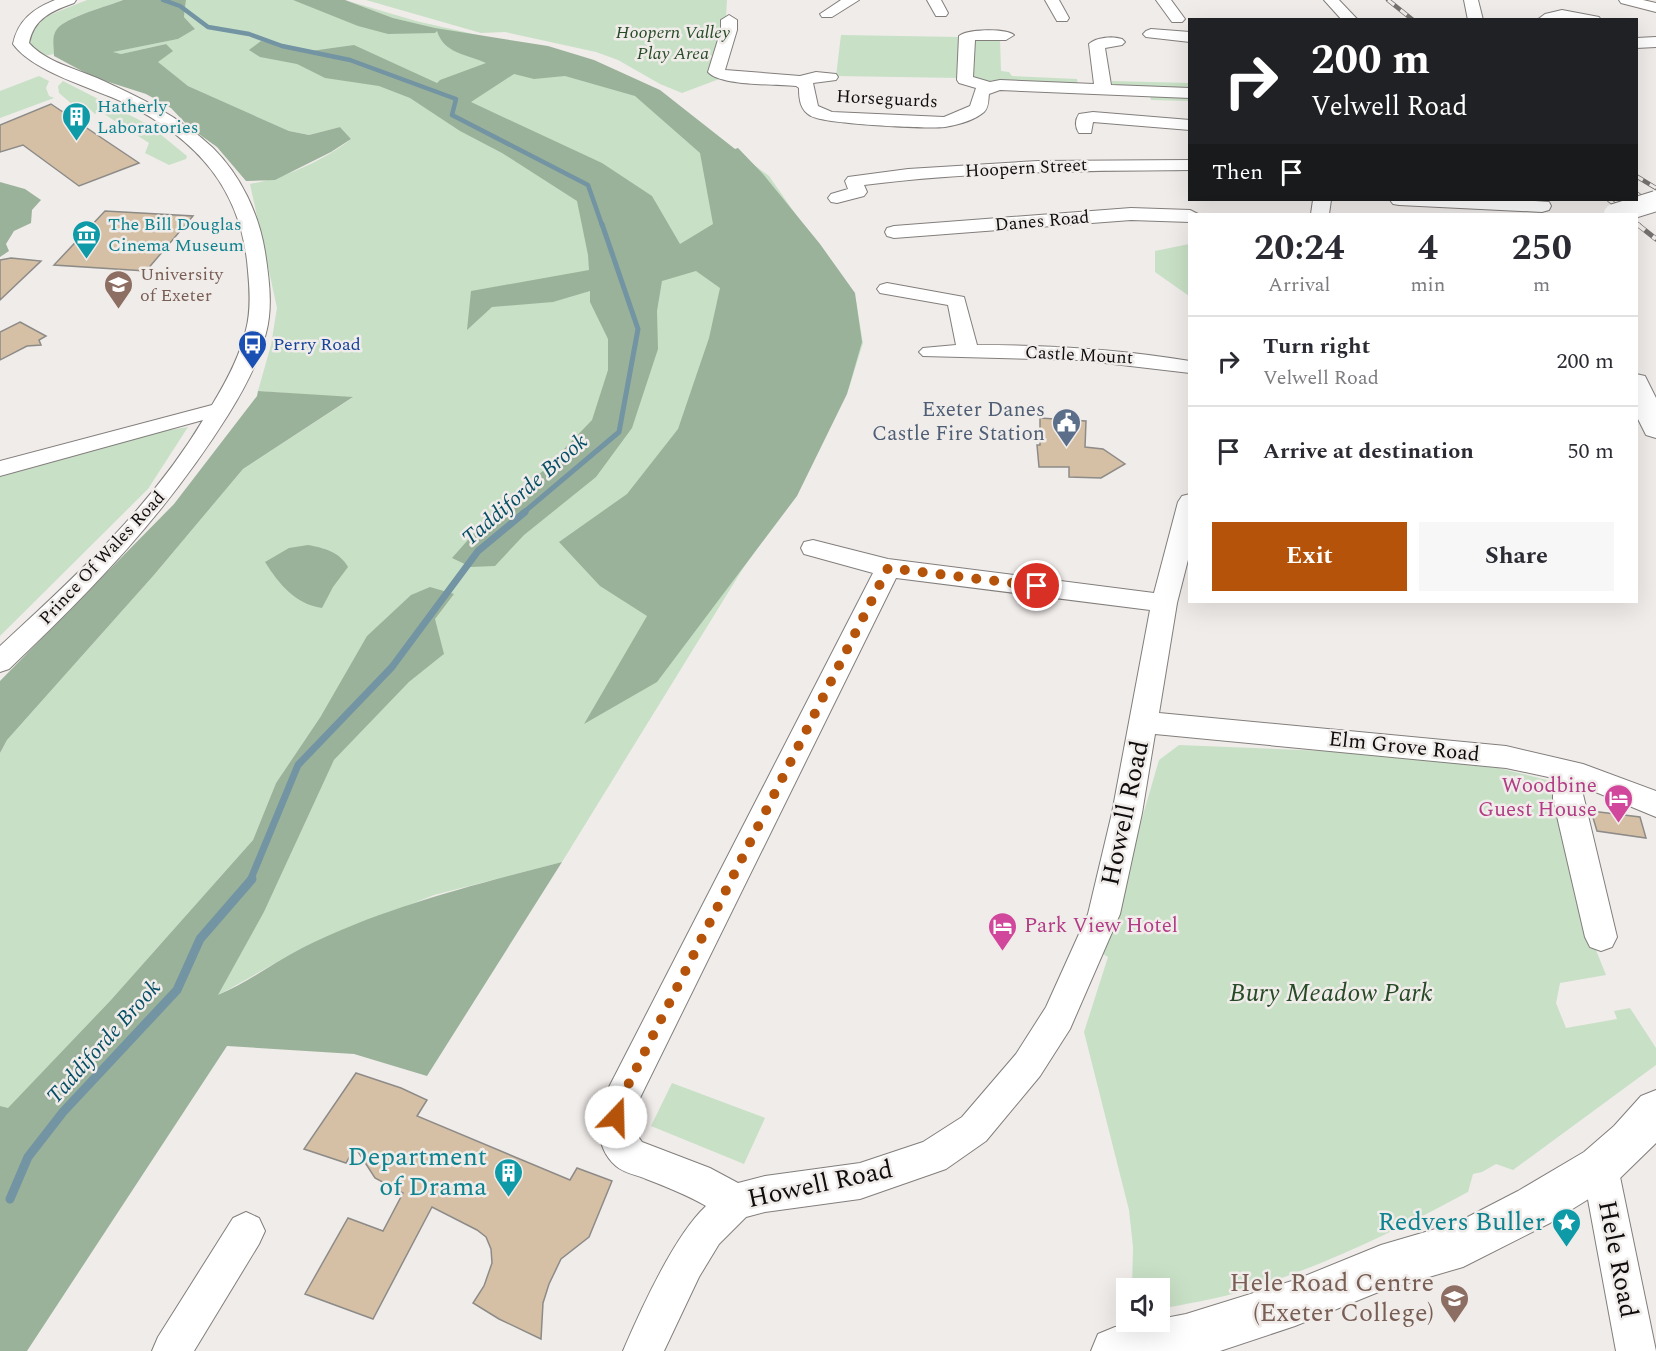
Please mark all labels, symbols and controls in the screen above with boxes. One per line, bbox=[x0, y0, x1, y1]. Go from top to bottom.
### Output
park label: Hoopern Valley Play Area bbox=[616, 19, 730, 67]
text: 200 m bbox=[1311, 29, 1430, 92]
icon: right bbox=[1212, 42, 1290, 120]
street label: Horseguards bbox=[836, 83, 938, 115]
text: Velwell Road bbox=[1311, 86, 1468, 128]
place label: Hatherly Laboratories bbox=[97, 93, 198, 141]
building icon: Hatherly Laboratories bbox=[60, 100, 92, 142]
street label: Hoopern Street bbox=[964, 151, 1088, 185]
text: Then bbox=[1212, 156, 1263, 189]
icon: arrive bbox=[1275, 156, 1308, 189]
street label: Danes Road bbox=[994, 203, 1090, 239]
place label: The Bill Douglas Cinema Museum bbox=[108, 211, 244, 259]
museum icon: The Bill Douglas Cinema Museum bbox=[71, 218, 103, 260]
text: 20:24 bbox=[1254, 221, 1344, 276]
text: 4 bbox=[1418, 221, 1438, 276]
text: 250 bbox=[1511, 221, 1572, 276]
place label: University of Exeter bbox=[140, 261, 225, 309]
school or university icon: University of Exeter bbox=[103, 268, 135, 310]
text: Arrival bbox=[1268, 270, 1330, 300]
text: min bbox=[1410, 270, 1445, 300]
text: m bbox=[1533, 270, 1550, 300]
bus stop icon: Perry Road bbox=[236, 328, 268, 370]
text: Turn right bbox=[1263, 330, 1370, 363]
place label: Perry Road bbox=[273, 331, 361, 358]
street label: Castle Mount bbox=[1024, 339, 1134, 371]
icon: right bbox=[1212, 345, 1245, 378]
text: 200 m bbox=[1557, 345, 1614, 378]
text: Velwell Road bbox=[1263, 363, 1379, 393]
place label: Exeter Danes Castle Fire Station bbox=[872, 394, 1045, 450]
public building icon: Exeter Danes Castle Fire Station bbox=[1050, 406, 1082, 448]
water label: Taddiforde Brook bbox=[455, 426, 595, 554]
icon: arrive bbox=[1212, 435, 1245, 468]
text: Arrive at destination bbox=[1263, 435, 1474, 468]
text: 50 m bbox=[1568, 435, 1614, 468]
street label: Prince Of Wales Road bbox=[33, 485, 171, 631]
button: Exit bbox=[1212, 522, 1407, 591]
button: Share bbox=[1419, 522, 1614, 591]
pin bbox=[1011, 560, 1062, 611]
icon: arrive bbox=[1020, 569, 1053, 602]
street label: Elm Grove Road bbox=[1327, 723, 1481, 771]
street label: Howell Road bbox=[1090, 737, 1160, 889]
place label: Woodbine Guest House bbox=[1478, 770, 1597, 826]
hotel icon: Woodbine Guest House bbox=[1602, 782, 1634, 824]
hotel icon: Park View Hotel bbox=[987, 910, 1019, 952]
place label: Park View Hotel bbox=[1024, 910, 1178, 942]
water label: Taddiforde Brook bbox=[39, 972, 169, 1112]
park label: Bury Meadow Park bbox=[1229, 973, 1433, 1013]
position arrow bbox=[584, 1085, 648, 1149]
place label: Department of Drama bbox=[348, 1137, 487, 1207]
street label: Howell Road bbox=[744, 1149, 896, 1219]
building icon: Department of Drama bbox=[492, 1156, 524, 1198]
street label: Hele Road bbox=[1587, 1197, 1649, 1321]
place label: Redvers Buller bbox=[1378, 1202, 1545, 1242]
place icon: Redvers Buller bbox=[1550, 1206, 1582, 1248]
place label: Hele Road Centre (Exeter College) bbox=[1230, 1263, 1434, 1333]
map controls bbox=[1116, 1278, 1170, 1332]
button: sound bbox=[1116, 1278, 1170, 1332]
school or university icon: Hele Road Centre (Exeter College) bbox=[1439, 1282, 1471, 1324]

